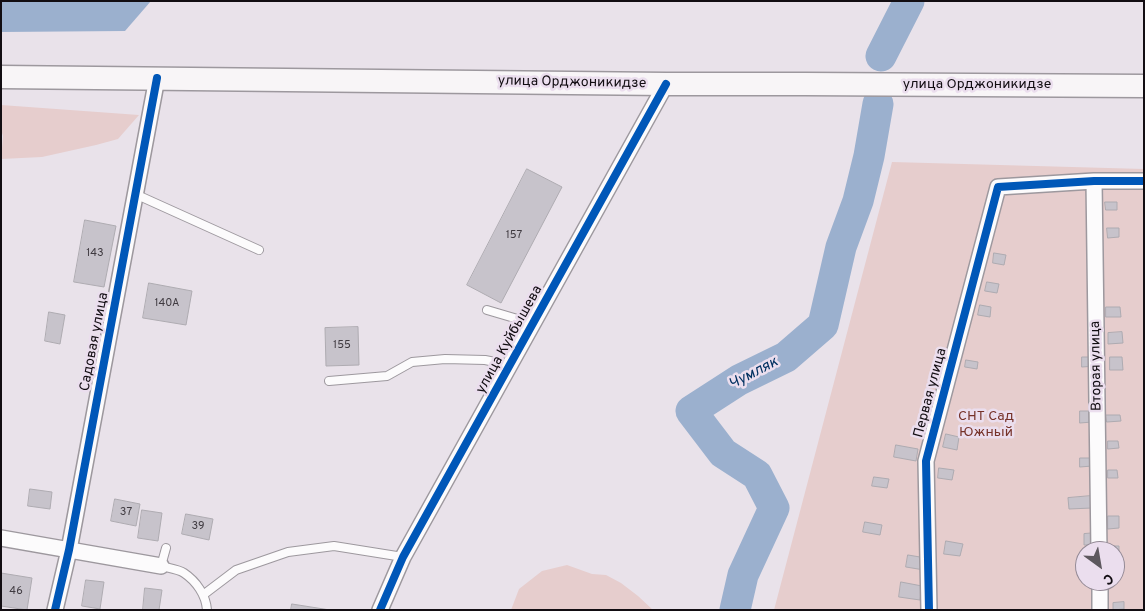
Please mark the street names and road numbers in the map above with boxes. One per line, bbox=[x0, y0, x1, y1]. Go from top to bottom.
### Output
street label: улица Орджоникидзе bbox=[498, 73, 646, 93]
street label: улица Орджоникидзе bbox=[903, 77, 1051, 93]
street label: улица Куйбышева bbox=[473, 283, 547, 397]
street label: Садовая улица bbox=[77, 291, 113, 393]
street label: Вторая улица bbox=[1088, 321, 1106, 411]
street label: Первая улица bbox=[911, 346, 951, 440]

